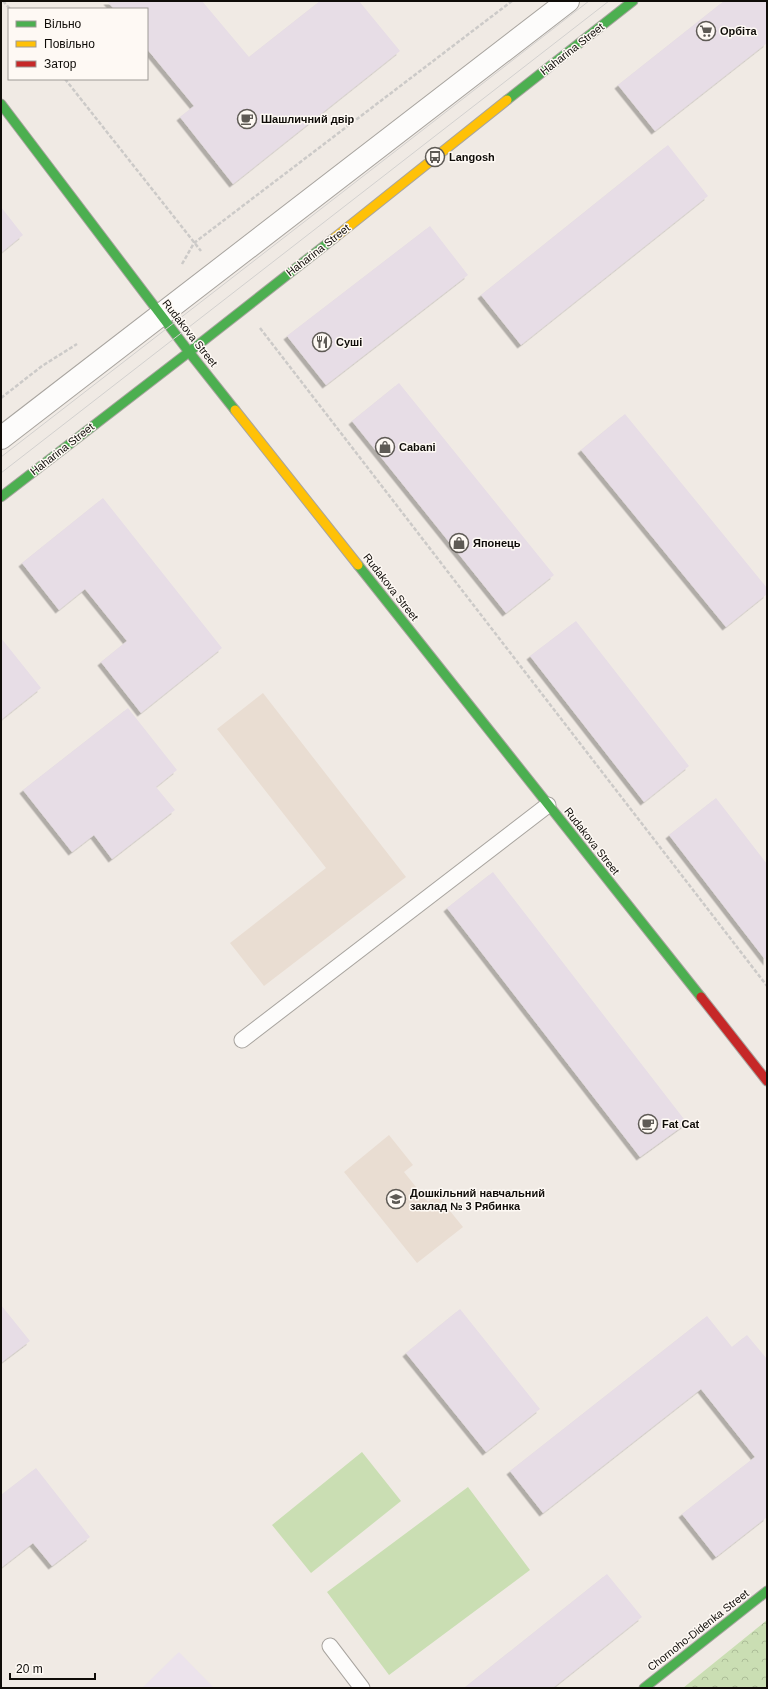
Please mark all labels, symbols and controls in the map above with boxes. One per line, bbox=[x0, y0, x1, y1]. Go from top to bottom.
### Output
legend bbox=[8, 8, 148, 80]
text: Вільно bbox=[44, 17, 82, 31]
supermarket icon: Орбіта bbox=[695, 20, 717, 42]
street label: Haharina Street bbox=[538, 21, 606, 77]
place label: Орбіта bbox=[720, 25, 758, 37]
text: Повільно bbox=[44, 37, 95, 51]
text: Затор bbox=[44, 57, 77, 71]
cafe icon: Шашличний двір bbox=[236, 108, 258, 130]
place label: Шашличний двір bbox=[261, 113, 355, 125]
bus stop icon: Langosh bbox=[424, 146, 446, 168]
place label: Langosh bbox=[449, 151, 495, 163]
street label: Haharina Street bbox=[284, 222, 352, 278]
street label: Rudakova Street bbox=[160, 297, 220, 369]
restaurant icon: Суші bbox=[311, 331, 333, 353]
place label: Суші bbox=[336, 336, 362, 348]
street label: Haharina Street bbox=[28, 421, 96, 477]
shop icon: Cabani bbox=[374, 436, 396, 458]
place label: Cabani bbox=[399, 441, 436, 453]
shop icon: Японець bbox=[448, 532, 470, 554]
place label: Японець bbox=[473, 537, 521, 549]
street label: Rudakova Street bbox=[361, 551, 421, 623]
street label: Rudakova Street bbox=[562, 805, 622, 877]
cafe icon: Fat Cat bbox=[637, 1113, 659, 1135]
place label: Fat Cat bbox=[662, 1118, 700, 1130]
place label: Дошкільний навчальний заклад № 3 Рябинка bbox=[410, 1187, 545, 1212]
school or university icon: Дошкільний навчальний заклад № 3 Рябинка bbox=[385, 1188, 407, 1210]
street label: Chornoho-Didenka Street bbox=[645, 1587, 751, 1673]
scale bar bbox=[10, 1655, 95, 1681]
text: 20 m bbox=[16, 1662, 43, 1676]

